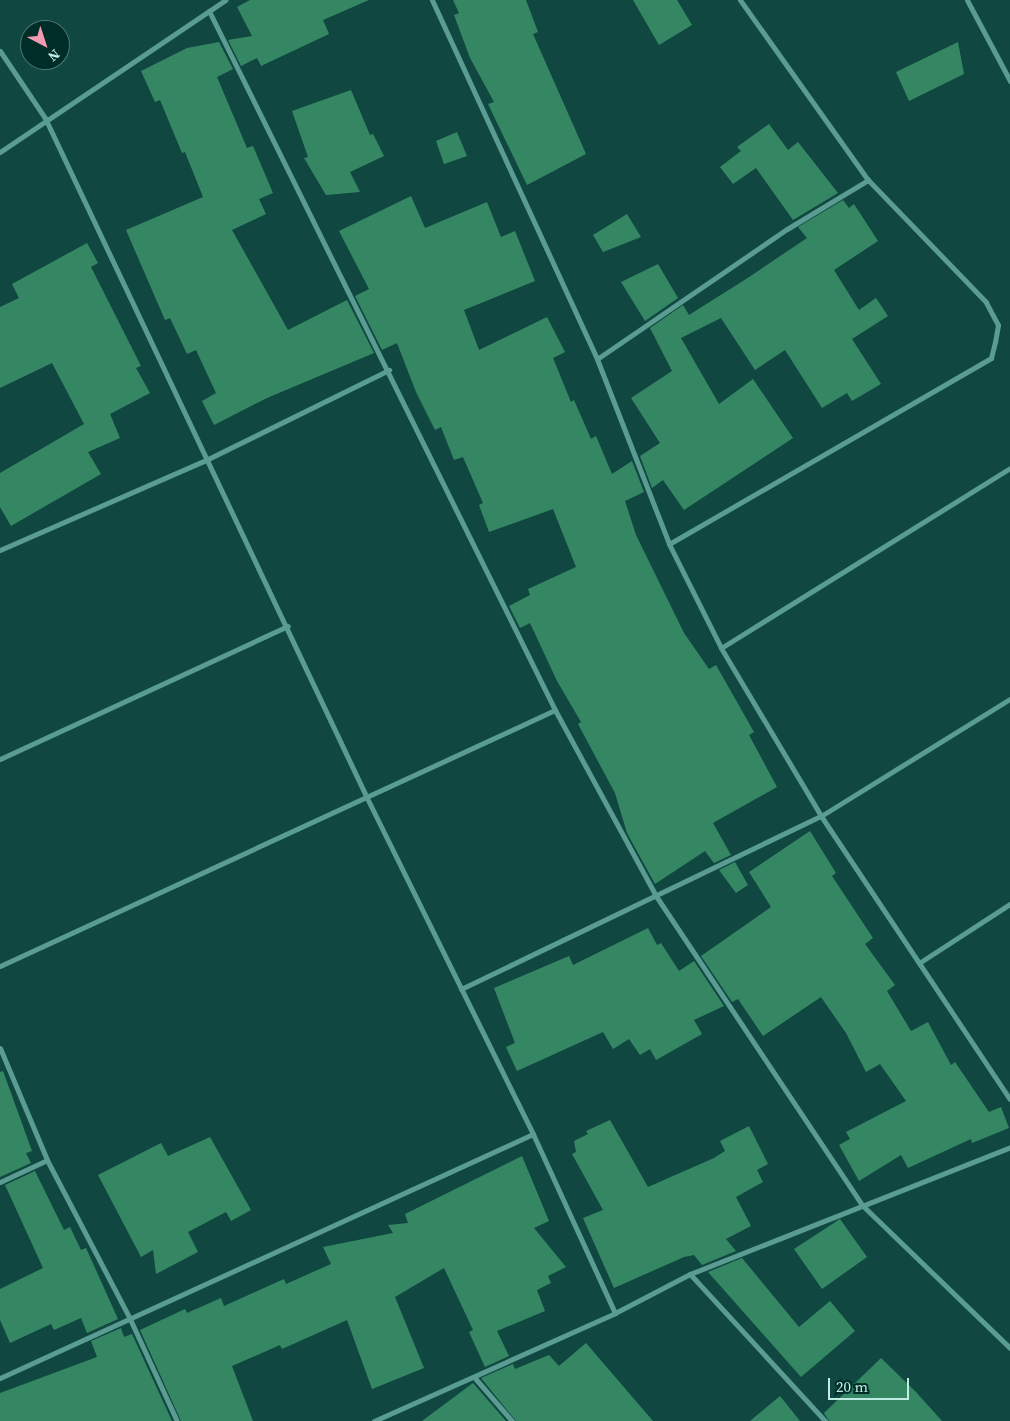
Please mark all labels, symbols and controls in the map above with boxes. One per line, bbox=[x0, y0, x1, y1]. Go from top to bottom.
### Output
north arrow bbox=[20, 20, 70, 70]
text: N bbox=[44, 45, 64, 67]
scale bar bbox=[830, 1368, 911, 1400]
text: 20 m bbox=[836, 1376, 868, 1397]

